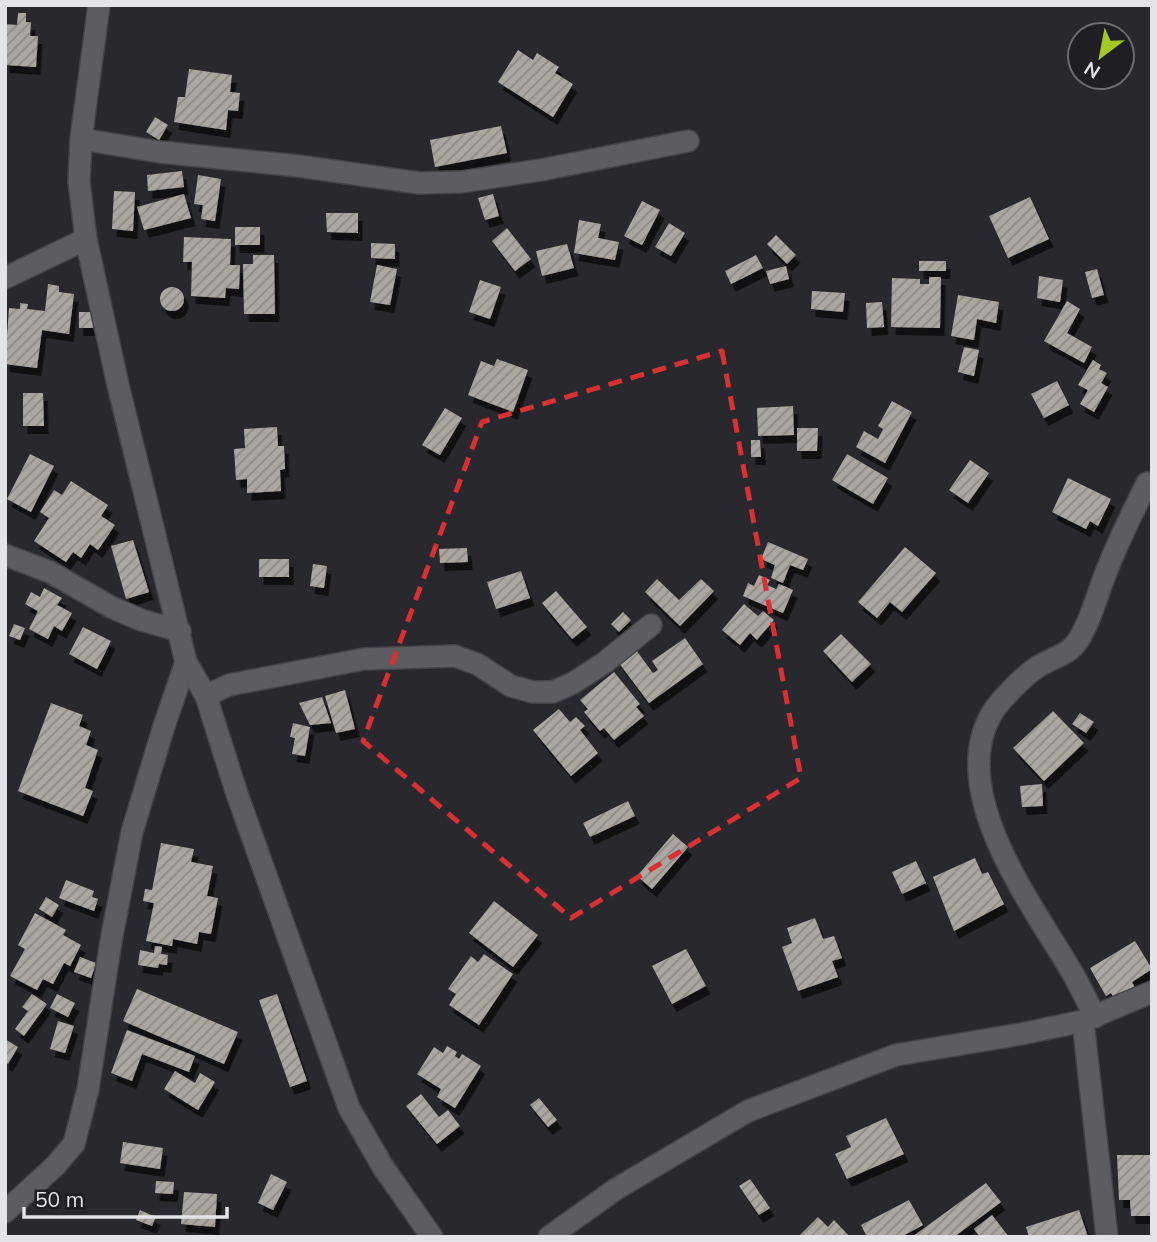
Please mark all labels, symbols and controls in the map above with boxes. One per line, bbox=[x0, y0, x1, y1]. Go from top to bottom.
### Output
north arrow bbox=[1066, 21, 1136, 91]
text: N bbox=[1080, 56, 1104, 84]
scale bar bbox=[24, 1176, 228, 1220]
text: 50 m bbox=[35, 1186, 84, 1212]

